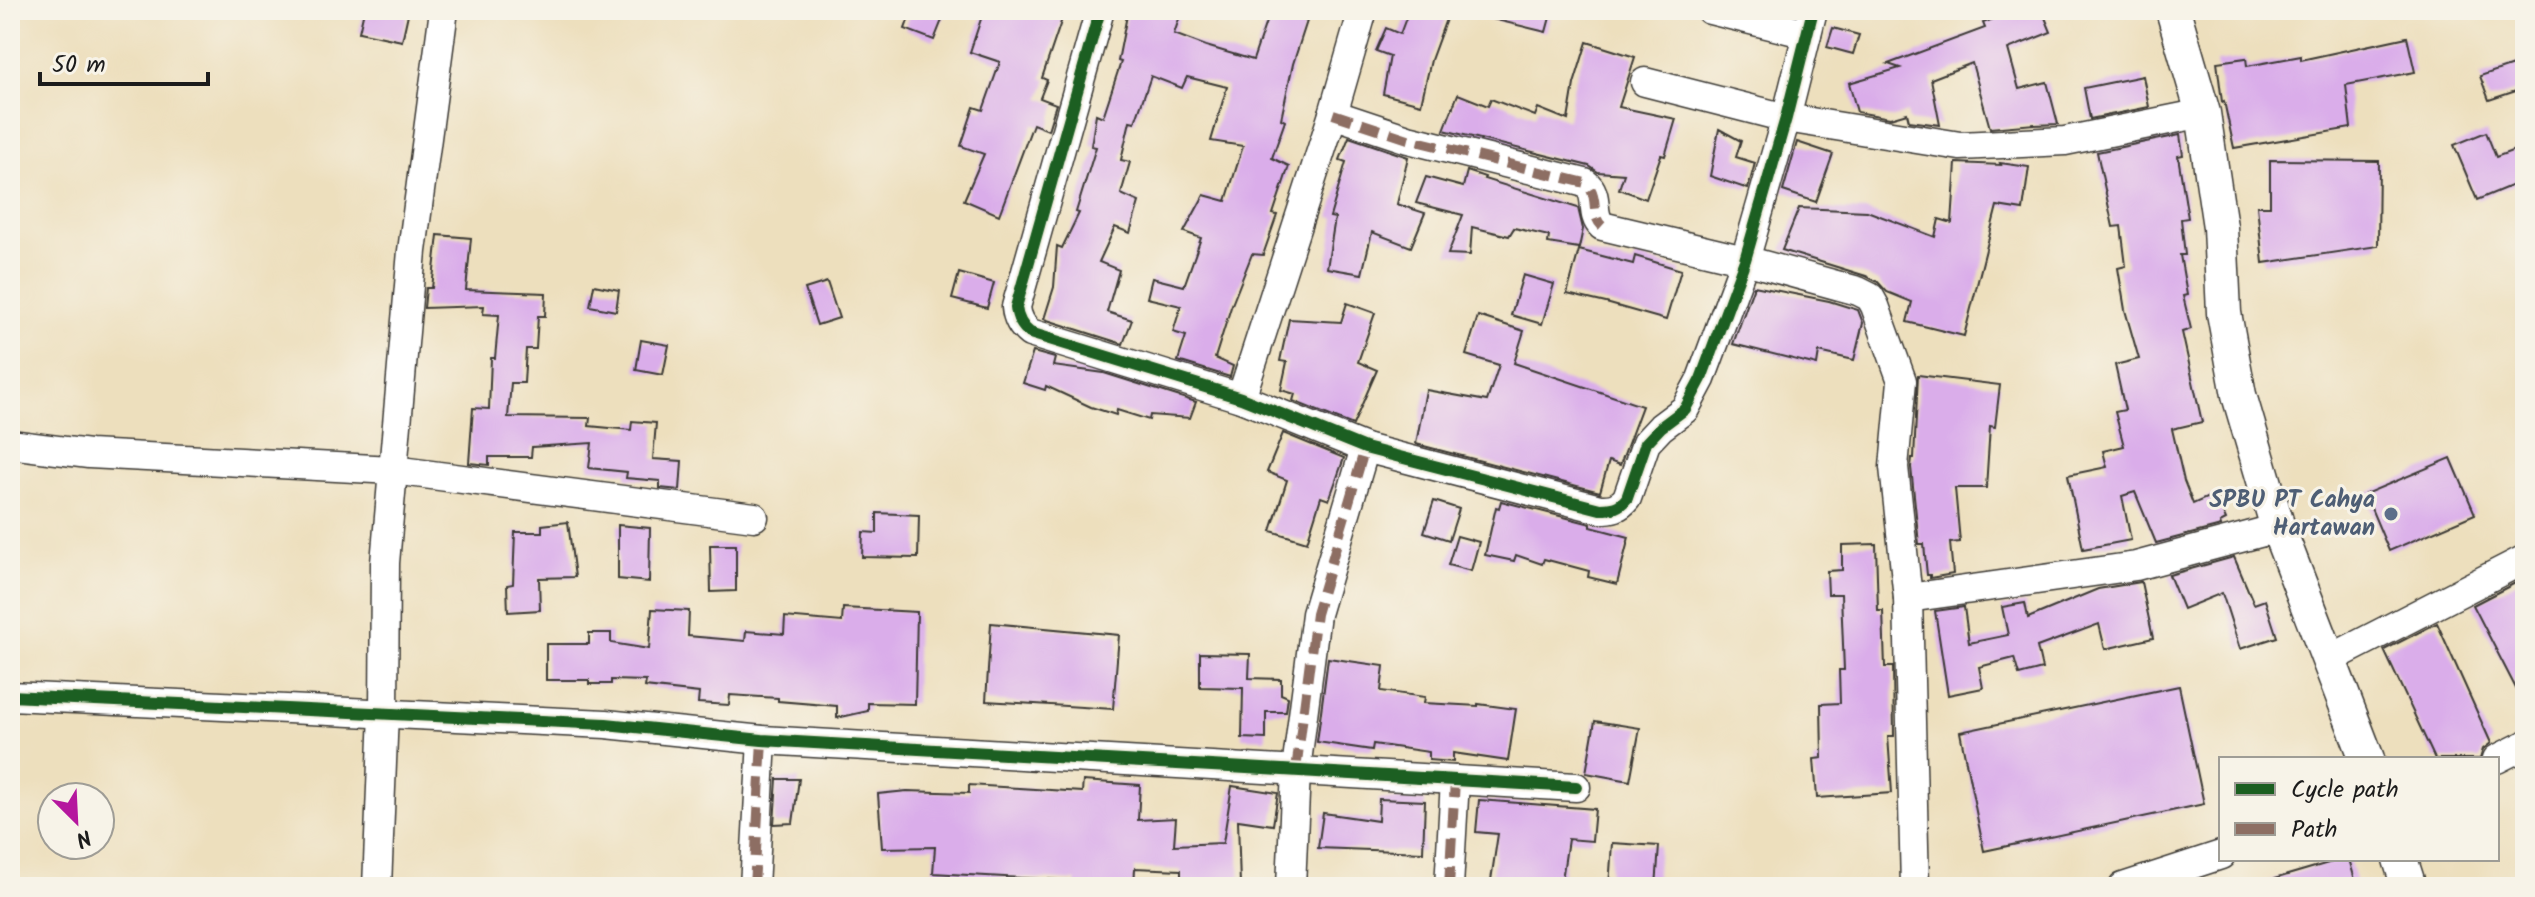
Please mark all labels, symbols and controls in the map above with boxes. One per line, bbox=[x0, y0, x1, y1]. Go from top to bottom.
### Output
scale bar bbox=[40, 36, 208, 86]
text: 50 m bbox=[52, 46, 106, 85]
place label: SPBU PT Cahya Hartawan bbox=[2209, 481, 2375, 548]
marker: SPBU PT Cahya Hartawan bbox=[2382, 505, 2400, 523]
legend bbox=[2219, 757, 2499, 861]
text: Cycle path bbox=[2291, 771, 2399, 810]
north arrow bbox=[36, 781, 116, 861]
text: Path bbox=[2291, 811, 2337, 850]
text: N bbox=[70, 818, 97, 856]

